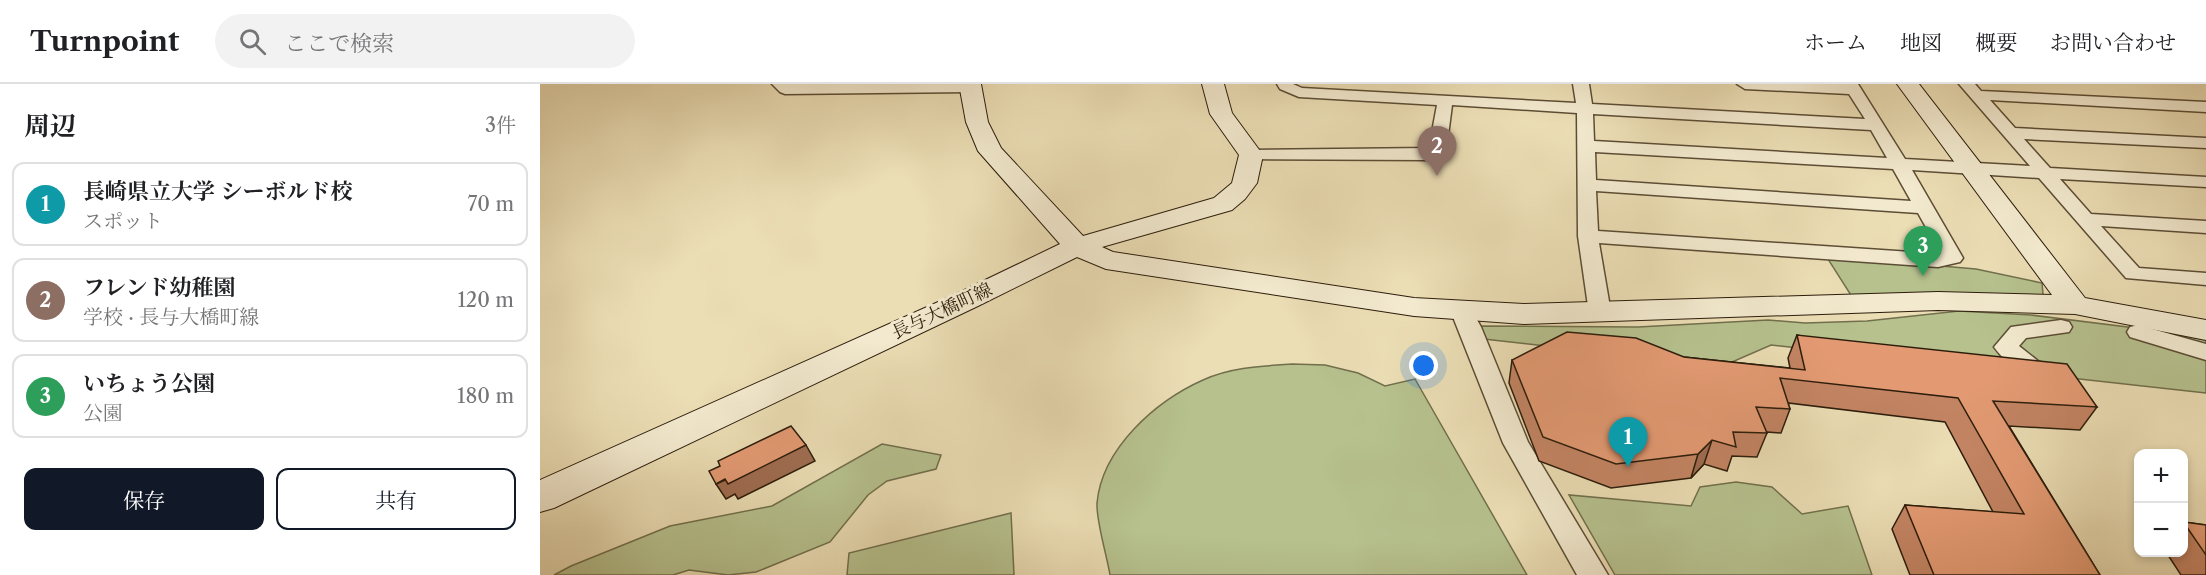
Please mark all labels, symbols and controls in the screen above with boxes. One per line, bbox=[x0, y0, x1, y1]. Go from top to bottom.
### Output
search box bbox=[215, 14, 635, 68]
text: Turnpoint bbox=[30, 24, 179, 58]
icon: search bbox=[236, 25, 269, 58]
text: ここで検索 bbox=[284, 30, 394, 57]
text: ホーム bbox=[1804, 30, 1867, 55]
text: 地図 bbox=[1900, 30, 1942, 55]
text: 概要 bbox=[1975, 30, 2017, 55]
text: お問い合わせ bbox=[2050, 30, 2176, 55]
text: 周辺 bbox=[24, 110, 76, 142]
text: 3件 bbox=[485, 113, 516, 137]
pin: 2 bbox=[1418, 126, 1456, 176]
text: 長崎県立大学 シーボルド校 bbox=[83, 178, 353, 205]
text: 1 bbox=[41, 192, 50, 216]
text: 70 m bbox=[468, 192, 514, 216]
text: スポット bbox=[83, 209, 163, 233]
pin: 3 bbox=[1904, 226, 1942, 276]
text: フレンド幼稚園 bbox=[83, 274, 236, 301]
street label: 長与大橋町線 bbox=[888, 278, 996, 344]
text: 2 bbox=[40, 288, 51, 312]
text: 120 m bbox=[457, 288, 514, 312]
text: 学校 · 長与大橋町線 bbox=[83, 305, 259, 329]
your location bbox=[1409, 351, 1438, 380]
text: いちょう公園 bbox=[83, 370, 215, 397]
text: 3 bbox=[40, 384, 51, 408]
text: 180 m bbox=[457, 384, 514, 408]
text: 公園 bbox=[83, 401, 123, 425]
pin: 1 bbox=[1608, 418, 1648, 467]
map controls bbox=[2134, 449, 2188, 557]
button: + bbox=[2134, 449, 2188, 503]
button: 保存 bbox=[24, 468, 264, 530]
button: 共有 bbox=[276, 468, 516, 530]
button: − bbox=[2134, 503, 2188, 557]

